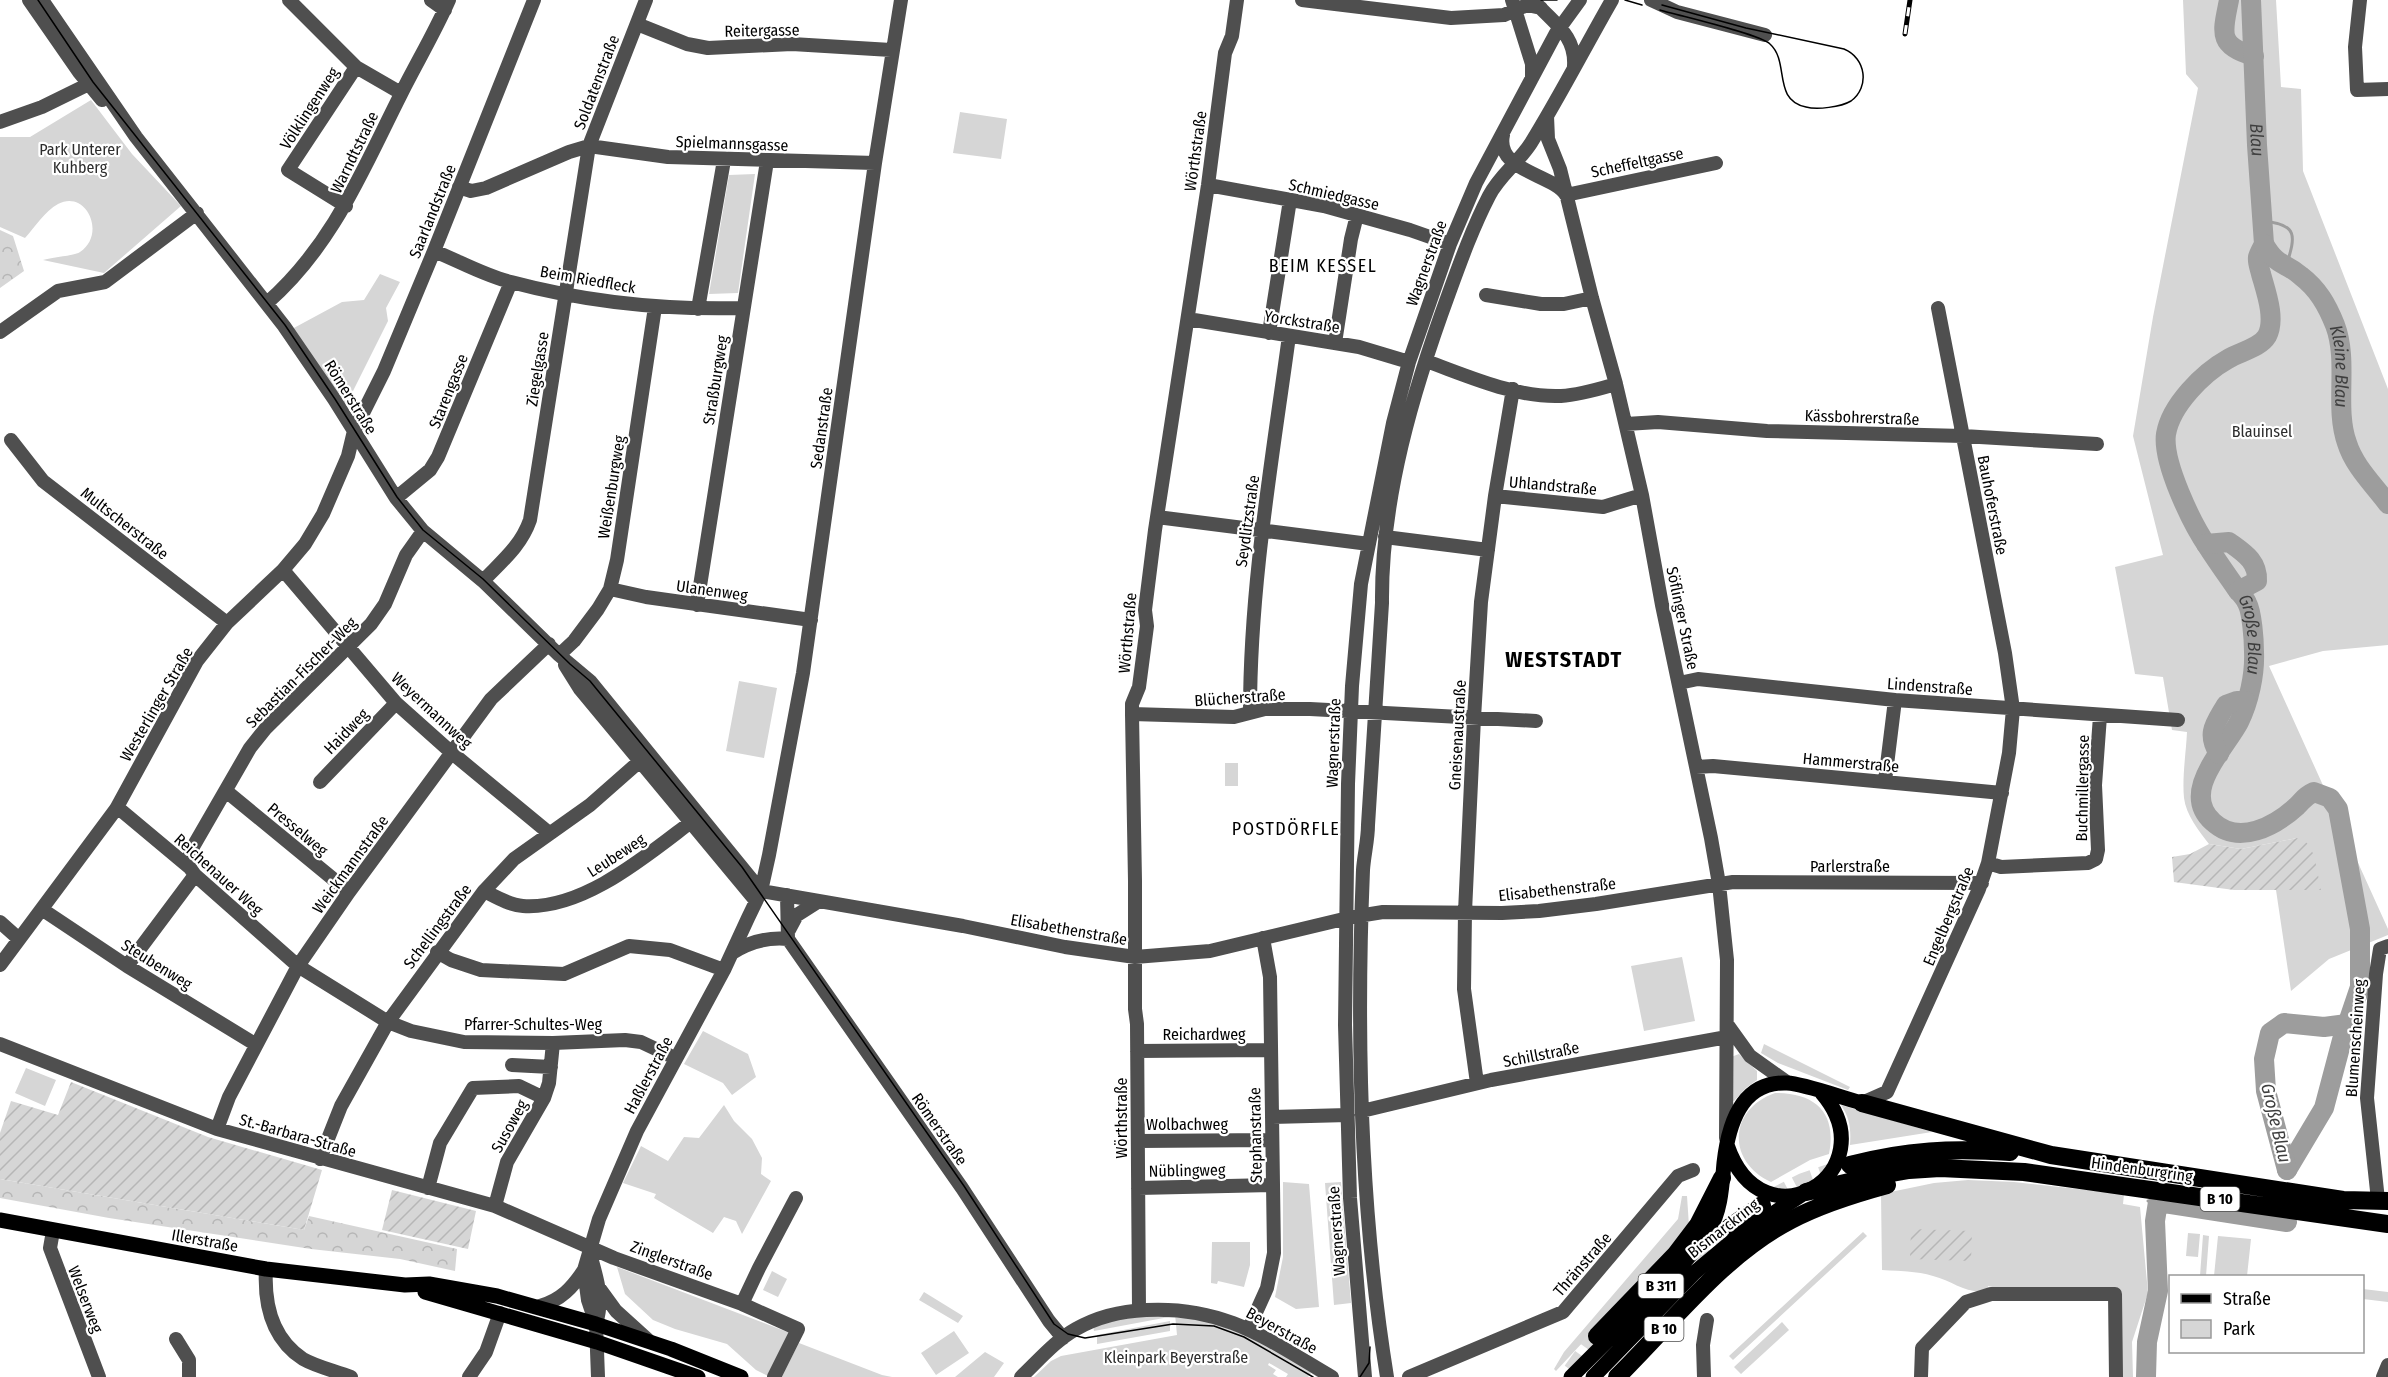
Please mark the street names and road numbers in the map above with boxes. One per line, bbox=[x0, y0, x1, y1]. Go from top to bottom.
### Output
street label: Reitergasse bbox=[724, 20, 800, 41]
street label: Soldatenstraße bbox=[570, 32, 623, 132]
street label: Völklingenweg bbox=[276, 63, 343, 153]
street label: Warndtstraße bbox=[326, 108, 382, 196]
street label: Wörthstraße bbox=[1180, 110, 1211, 192]
street label: Spielmannsgasse bbox=[675, 132, 789, 155]
street label: Scheffeltgasse bbox=[1589, 143, 1685, 182]
street label: Saarlandstraße bbox=[405, 161, 460, 261]
street label: Schmiedgasse bbox=[1287, 175, 1381, 214]
street label: Wagnerstraße bbox=[1402, 218, 1451, 309]
street label: Beim Riedfleck bbox=[539, 262, 638, 297]
street label: Yorckstraße bbox=[1263, 306, 1341, 337]
street label: Ziegelgasse bbox=[522, 330, 553, 408]
street label: Straßburgweg bbox=[699, 334, 732, 426]
street label: Starengasse bbox=[425, 351, 472, 431]
street label: Römerstraße bbox=[320, 357, 381, 438]
street label: Sedanstraße bbox=[806, 386, 837, 470]
street label: Kässbohrerstraße bbox=[1804, 406, 1920, 429]
street label: Weißenburgweg bbox=[594, 434, 629, 540]
street label: Bauhoferstraße bbox=[1974, 454, 2012, 557]
street label: Uhlandstraße bbox=[1508, 472, 1598, 499]
street label: Seydlitzstraße bbox=[1232, 474, 1263, 568]
street label: Multscherstraße bbox=[77, 483, 172, 564]
street label: Söflinger Straße bbox=[1662, 565, 1703, 671]
street label: Ulanenweg bbox=[675, 576, 749, 605]
street label: Wörthstraße bbox=[1115, 592, 1140, 674]
street label: Sebastian-Fischer-Weg bbox=[242, 613, 361, 732]
street label: Westerlinger Straße bbox=[116, 644, 197, 765]
street label: Weyermannweg bbox=[387, 668, 476, 753]
street label: Lindenstraße bbox=[1886, 674, 1974, 699]
street label: Gneisenaustraße bbox=[1445, 679, 1470, 791]
street label: Blücherstraße bbox=[1194, 685, 1286, 710]
street label: Wagnerstraße bbox=[1322, 698, 1345, 788]
street label: Haidweg bbox=[320, 704, 373, 758]
street label: Buchmillergasse bbox=[2072, 734, 2093, 842]
street label: Hammerstraße bbox=[1802, 749, 1900, 776]
street label: Presselweg bbox=[264, 799, 332, 860]
street label: Weickmannstraße bbox=[308, 811, 392, 917]
street label: Leubeweg bbox=[584, 829, 649, 881]
street label: Reichenauer Weg bbox=[170, 830, 267, 919]
street label: Parlerstraße bbox=[1810, 857, 1890, 876]
street label: Engelbergstraße bbox=[1919, 864, 1978, 969]
street label: Elisabethenstraße bbox=[1497, 874, 1617, 905]
street label: Schellingstraße bbox=[399, 880, 475, 972]
street label: Elisabethenstraße bbox=[1009, 910, 1129, 949]
street label: Steubenweg bbox=[118, 935, 196, 994]
street label: Blumenscheinweg bbox=[2342, 978, 2369, 1098]
street label: Pfarrer-Schultes-Weg bbox=[464, 1015, 603, 1034]
street label: Reichardweg bbox=[1162, 1025, 1246, 1044]
street label: Haßlerstraße bbox=[620, 1033, 677, 1117]
street label: Schillstraße bbox=[1501, 1038, 1581, 1071]
street label: Wörthstraße bbox=[1112, 1077, 1131, 1158]
street label: Stephanstraße bbox=[1245, 1087, 1266, 1183]
street label: Römerstraße bbox=[908, 1089, 971, 1169]
street label: Susoweg bbox=[487, 1096, 532, 1156]
street label: St.-Barbara-Straße bbox=[237, 1110, 359, 1161]
street label: Wolbachweg bbox=[1146, 1115, 1228, 1134]
street label: Hindenburgring bbox=[2090, 1153, 2194, 1186]
street label: Nüblingweg bbox=[1148, 1160, 1226, 1181]
street label: Wagnerstraße bbox=[1324, 1185, 1349, 1276]
road number: B 10 bbox=[2200, 1187, 2240, 1211]
street label: Bismarckring bbox=[1684, 1195, 1763, 1262]
street label: Illerstraße bbox=[170, 1225, 240, 1256]
street label: Thränstraße bbox=[1549, 1228, 1615, 1300]
street label: Zinglerstraße bbox=[628, 1237, 716, 1284]
street label: Welserweg bbox=[64, 1263, 107, 1336]
road number: B 311 bbox=[1638, 1274, 1684, 1298]
street label: Beyerstraße bbox=[1243, 1303, 1321, 1358]
road number: B 10 bbox=[1644, 1317, 1684, 1341]

